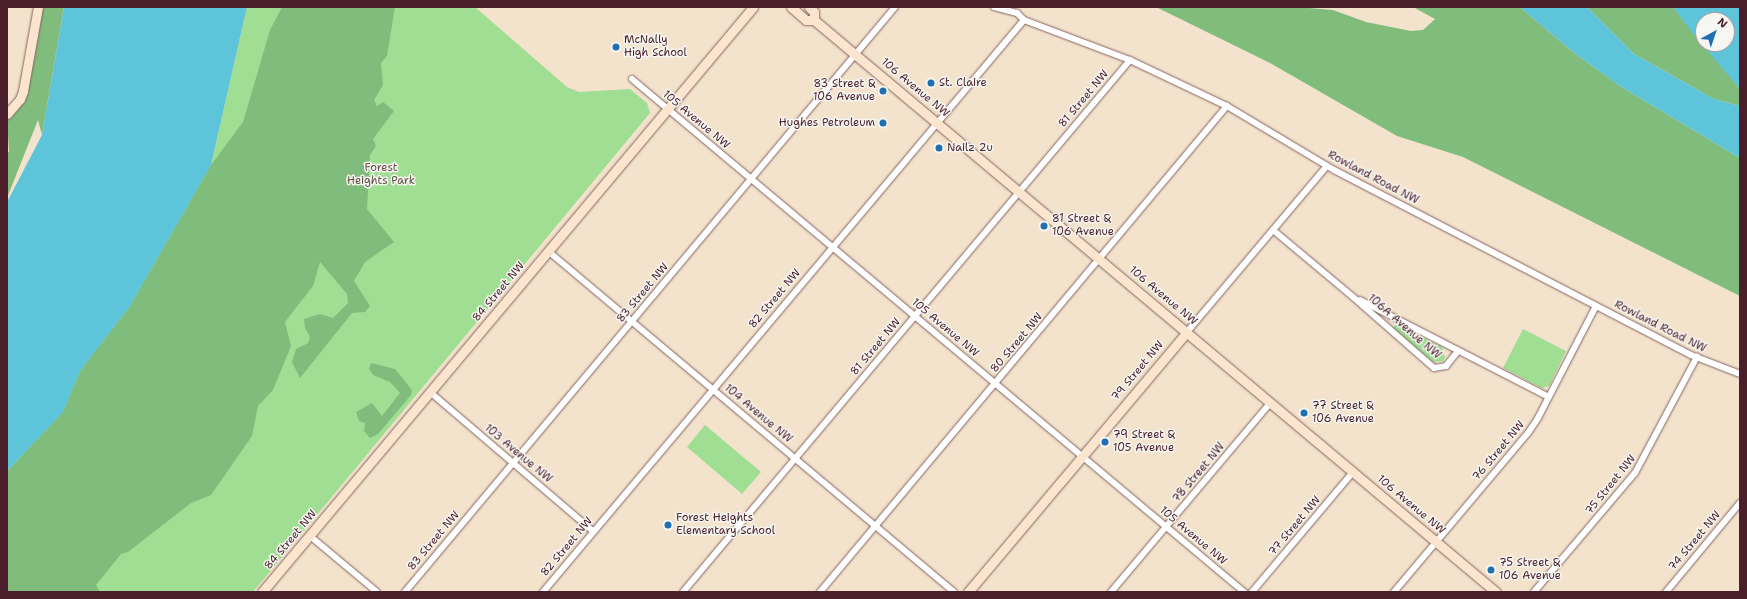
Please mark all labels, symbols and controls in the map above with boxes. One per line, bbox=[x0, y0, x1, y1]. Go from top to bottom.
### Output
north arrow bbox=[1695, 12, 1735, 52]
text: N bbox=[1714, 15, 1731, 32]
place label: McNally High School bbox=[624, 34, 687, 60]
marker: McNally High School bbox=[611, 42, 621, 52]
street label: 106 Avenue NW bbox=[878, 56, 952, 120]
street label: 81 Street NW bbox=[1056, 68, 1112, 130]
place label: St. Claire bbox=[939, 76, 987, 90]
place label: 83 Street & 106 Avenue bbox=[813, 78, 875, 104]
marker: St. Claire bbox=[926, 78, 936, 88]
marker: 83 Street & 106 Avenue bbox=[878, 86, 888, 96]
street label: 105 Avenue NW bbox=[660, 88, 732, 152]
place label: Hughes Petroleum bbox=[779, 116, 875, 130]
marker: Hughes Petroleum bbox=[878, 118, 888, 128]
place label: Nailz 2u bbox=[947, 141, 993, 155]
marker: Nailz 2u bbox=[934, 143, 944, 153]
street label: Rowland Road NW bbox=[1325, 148, 1421, 208]
park label: Forest Heights Park bbox=[347, 162, 415, 188]
place label: 81 Street & 106 Avenue bbox=[1052, 213, 1114, 239]
marker: 81 Street & 106 Avenue bbox=[1039, 221, 1049, 231]
street label: 84 Street NW bbox=[470, 260, 528, 324]
street label: 83 Street NW bbox=[614, 261, 672, 325]
street label: 106 Avenue NW bbox=[1126, 264, 1200, 328]
street label: 82 Street NW bbox=[746, 267, 804, 331]
street label: 106A Avenue NW bbox=[1365, 292, 1443, 362]
street label: 105 Avenue NW bbox=[909, 296, 981, 360]
street label: Rowland Road NW bbox=[1612, 298, 1708, 356]
street label: 80 Street NW bbox=[988, 310, 1046, 376]
street label: 81 Street NW bbox=[848, 316, 904, 378]
street label: 79 Street NW bbox=[1109, 339, 1167, 403]
street label: 104 Avenue NW bbox=[721, 382, 795, 446]
place label: 77 Street & 106 Avenue bbox=[1312, 400, 1374, 426]
marker: 77 Street & 106 Avenue bbox=[1299, 408, 1309, 418]
street label: 76 Street NW bbox=[1470, 419, 1528, 483]
street label: 103 Avenue NW bbox=[481, 422, 555, 486]
place label: 79 Street & 105 Avenue bbox=[1113, 429, 1175, 455]
marker: 79 Street & 105 Avenue bbox=[1100, 437, 1110, 447]
street label: 78 Street NW bbox=[1170, 441, 1228, 505]
street label: 75 Street NW bbox=[1583, 453, 1639, 517]
street label: 106 Avenue NW bbox=[1374, 473, 1448, 537]
street label: 77 Street NW bbox=[1266, 494, 1324, 558]
street label: 105 Avenue NW bbox=[1157, 504, 1229, 568]
street label: 84 Street NW bbox=[262, 508, 320, 572]
street label: 83 Street NW bbox=[405, 509, 463, 573]
street label: 74 Street NW bbox=[1666, 509, 1724, 573]
place label: Forest Heights Elementary School bbox=[676, 512, 775, 538]
street label: 82 Street NW bbox=[538, 515, 596, 579]
marker: Forest Heights Elementary School bbox=[663, 520, 673, 530]
place label: 75 Street & 106 Avenue bbox=[1499, 557, 1561, 583]
marker: 75 Street & 106 Avenue bbox=[1486, 565, 1496, 575]

